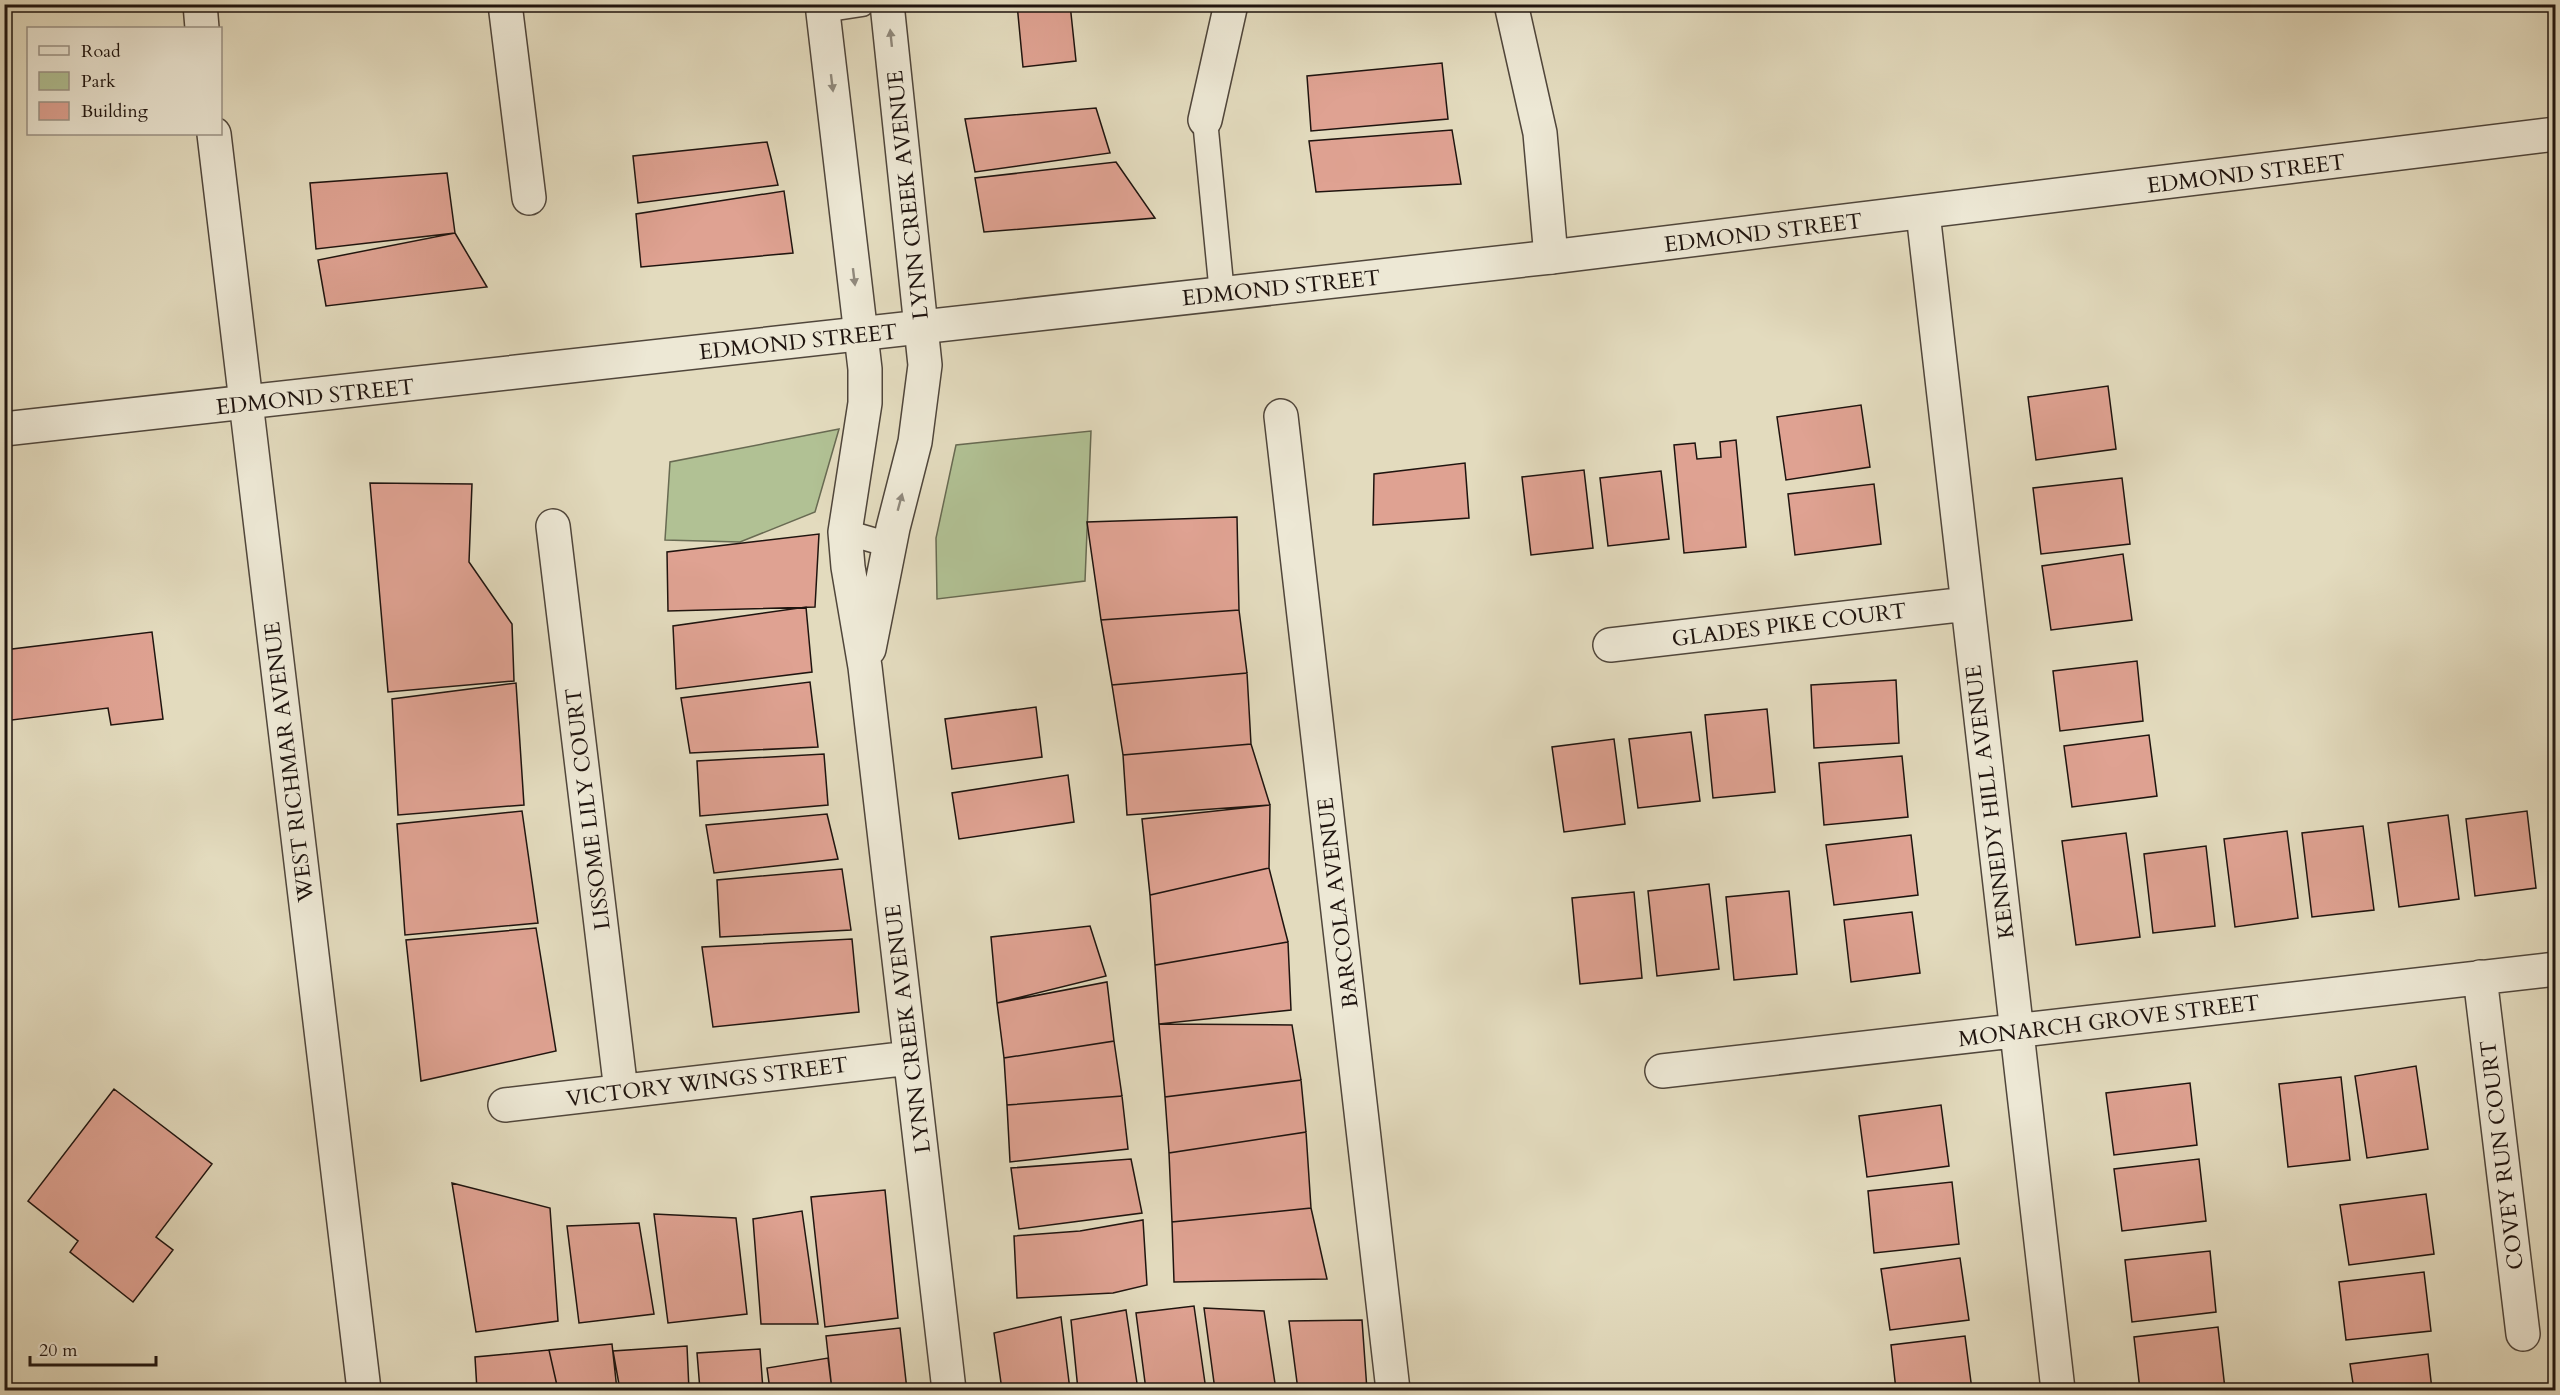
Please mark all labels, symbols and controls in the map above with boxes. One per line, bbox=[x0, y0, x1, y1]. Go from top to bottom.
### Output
legend bbox=[27, 27, 222, 135]
one-way arrow bbox=[886, 28, 895, 47]
text: Road bbox=[81, 39, 121, 64]
text: Park bbox=[81, 69, 116, 94]
street label: LYNN CREEK AVENUE bbox=[880, 69, 936, 321]
one-way arrow bbox=[827, 74, 836, 93]
text: Building bbox=[81, 99, 149, 124]
street label: EDMOND STREET bbox=[2145, 147, 2347, 201]
street label: EDMOND STREET bbox=[1662, 206, 1864, 260]
street label: EDMOND STREET bbox=[1180, 263, 1382, 313]
one-way arrow bbox=[850, 268, 859, 287]
street label: EDMOND STREET bbox=[697, 317, 899, 367]
street label: EDMOND STREET bbox=[214, 372, 416, 422]
one-way arrow bbox=[895, 492, 905, 511]
street label: GLADES PIKE COURT bbox=[1670, 596, 1908, 654]
street label: WEST RICHMAR AVENUE bbox=[257, 620, 321, 905]
street label: KENNEDY HILL AVENUE bbox=[1958, 663, 2022, 940]
street label: LISSOME LILY COURT bbox=[558, 686, 618, 932]
street label: BARCOLA AVENUE bbox=[1310, 796, 1366, 1010]
street label: LYNN CREEK AVENUE bbox=[878, 903, 938, 1155]
street label: MONARCH GROVE STREET bbox=[1957, 988, 2262, 1054]
street label: COVEY RUN COURT bbox=[2473, 1038, 2531, 1271]
street label: VICTORY WINGS STREET bbox=[564, 1050, 850, 1114]
scale bar bbox=[30, 1329, 156, 1367]
text: 20 m bbox=[39, 1338, 78, 1363]

